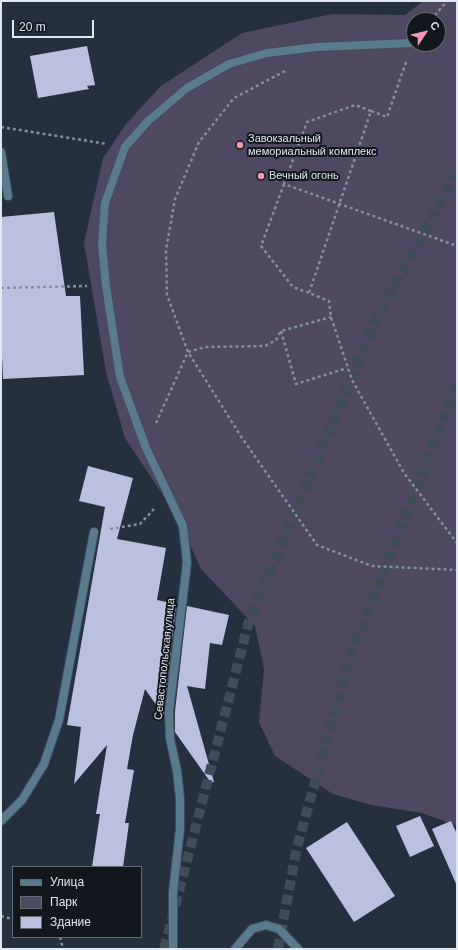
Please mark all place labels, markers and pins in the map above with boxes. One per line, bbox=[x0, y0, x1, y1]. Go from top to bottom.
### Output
place label: Завокзальный мемориальный комплекс bbox=[248, 132, 377, 158]
marker: Завокзальный мемориальный комплекс bbox=[235, 140, 245, 150]
place label: Вечный огонь bbox=[269, 169, 339, 183]
marker: Вечный огонь bbox=[256, 171, 266, 181]

